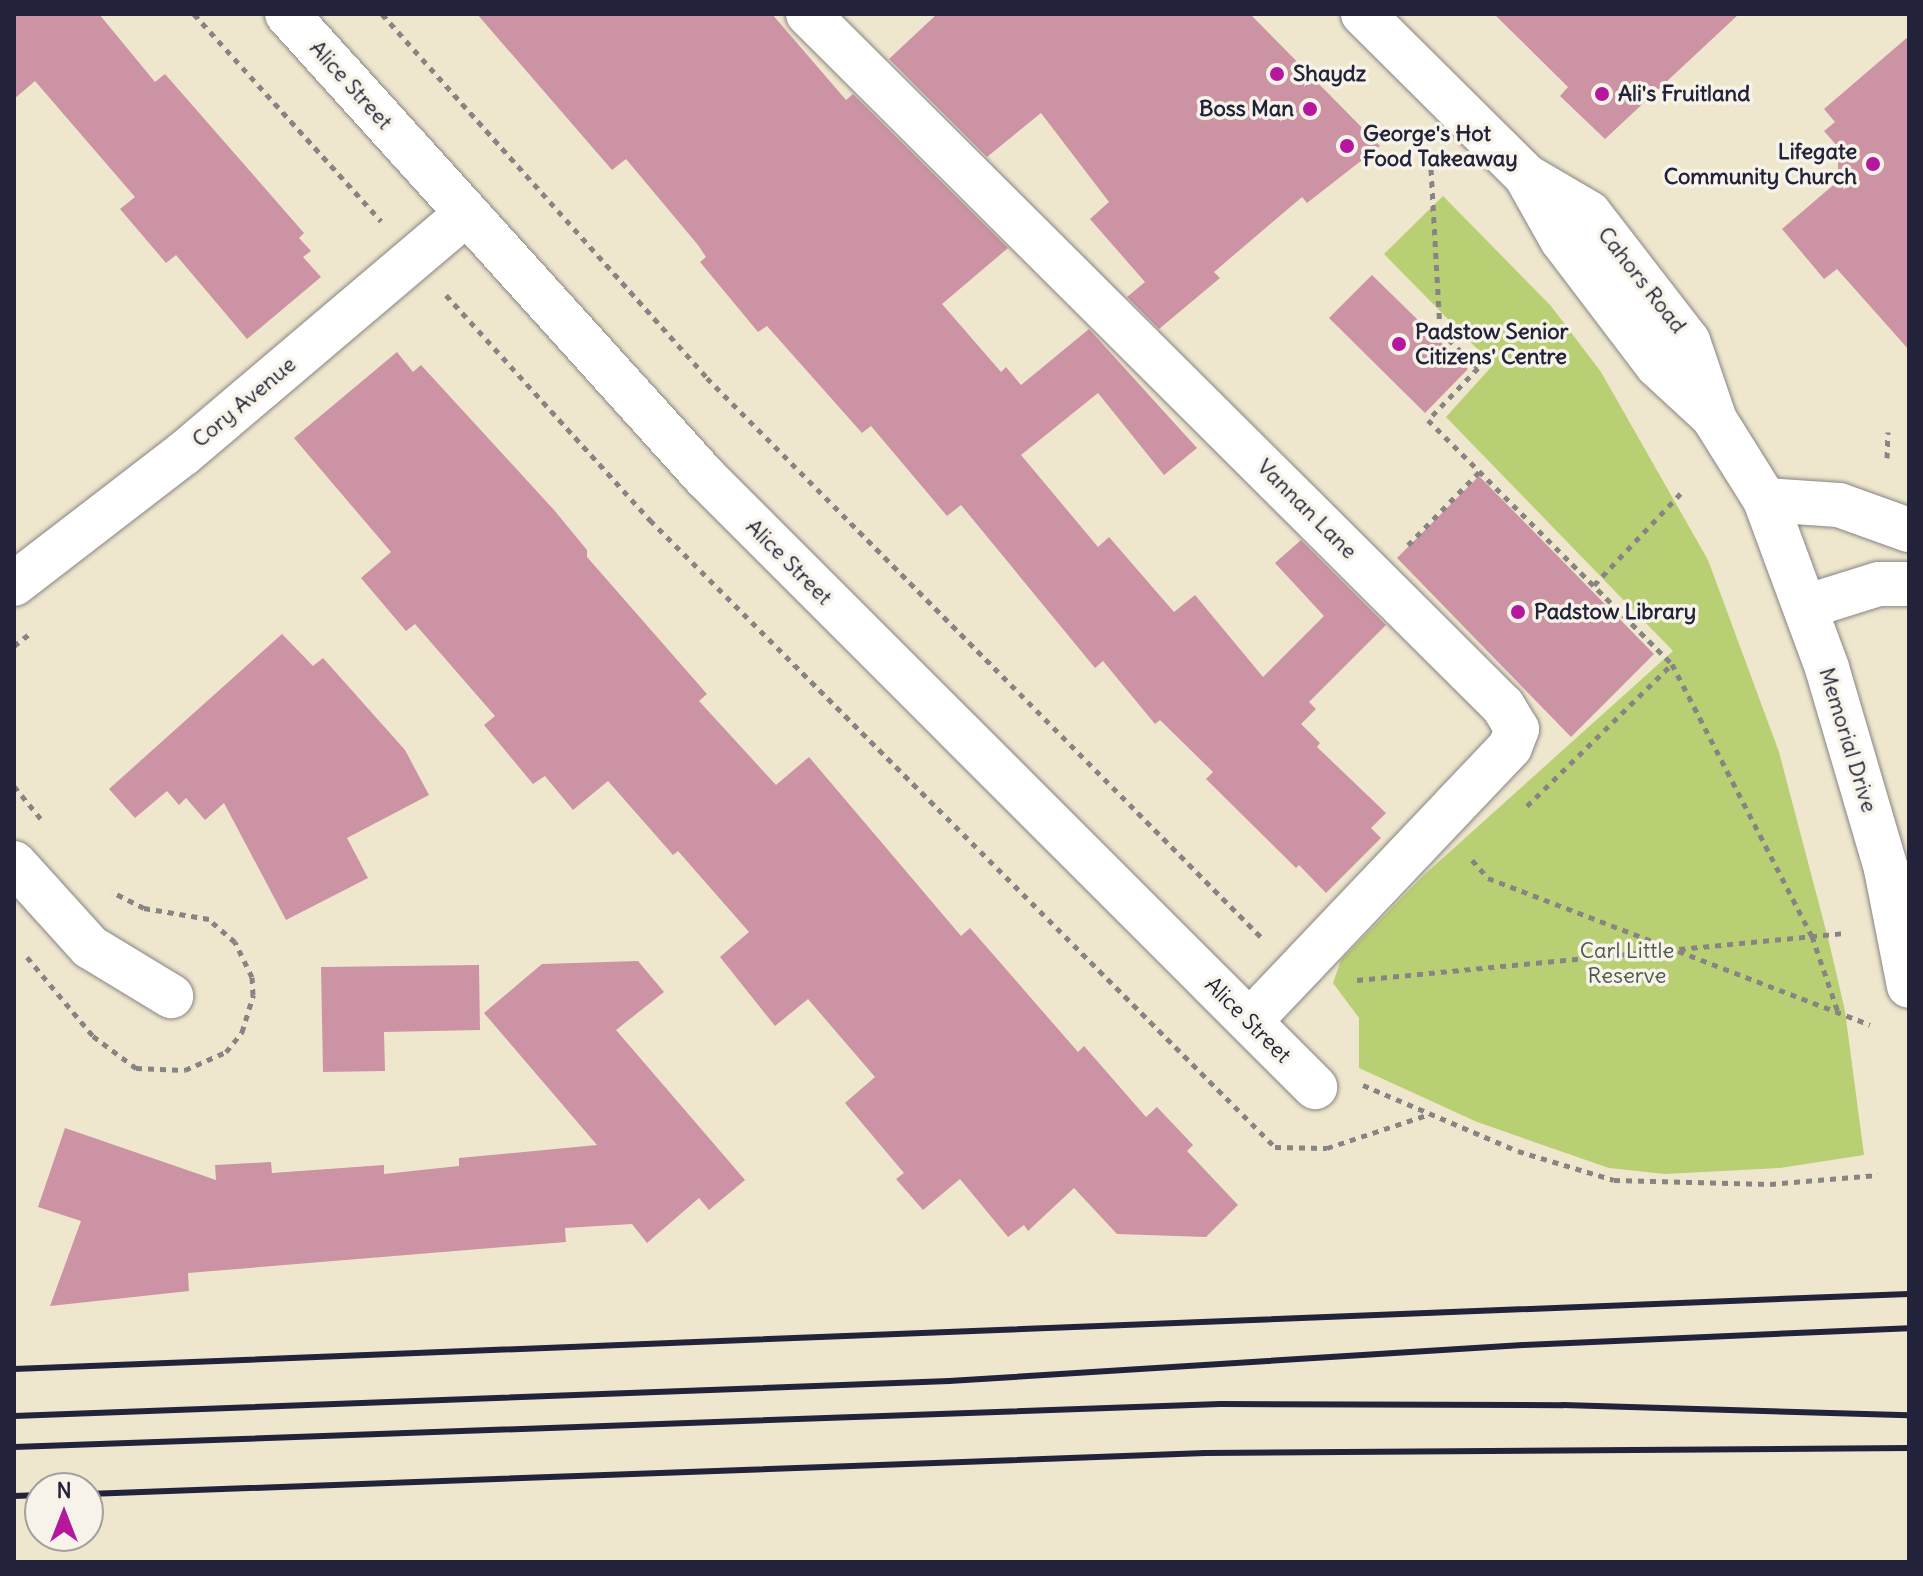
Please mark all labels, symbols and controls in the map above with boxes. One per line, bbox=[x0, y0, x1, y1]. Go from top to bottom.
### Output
street label: Alice Street bbox=[304, 35, 398, 135]
place label: Shaydz bbox=[1293, 61, 1366, 87]
marker: Shaydz bbox=[1268, 65, 1286, 83]
place label: Ali's Fruitland bbox=[1618, 81, 1750, 107]
marker: Ali's Fruitland bbox=[1593, 85, 1611, 103]
place label: Boss Man bbox=[1199, 96, 1294, 122]
marker: Boss Man bbox=[1301, 100, 1319, 118]
place label: George's Hot Food Takeaway bbox=[1363, 120, 1518, 172]
marker: George's Hot Food Takeaway bbox=[1338, 137, 1356, 155]
place label: Lifegate Community Church bbox=[1664, 138, 1857, 190]
marker: Lifegate Community Church bbox=[1864, 155, 1882, 173]
street label: Cahors Road bbox=[1592, 222, 1692, 338]
place label: Padstow Senior Citizens' Centre bbox=[1415, 318, 1569, 370]
marker: Padstow Senior Citizens' Centre bbox=[1390, 335, 1408, 353]
street label: Cory Avenue bbox=[187, 351, 301, 453]
street label: Vannan Lane bbox=[1252, 454, 1362, 564]
street label: Alice Street bbox=[741, 514, 837, 610]
place label: Padstow Library bbox=[1534, 599, 1696, 625]
marker: Padstow Library bbox=[1509, 603, 1527, 621]
street label: Memorial Drive bbox=[1813, 664, 1883, 816]
park label: Carl Little Reserve bbox=[1580, 937, 1674, 988]
street label: Alice Street bbox=[1200, 972, 1296, 1068]
north arrow bbox=[24, 1472, 104, 1552]
text: N bbox=[56, 1476, 72, 1504]

